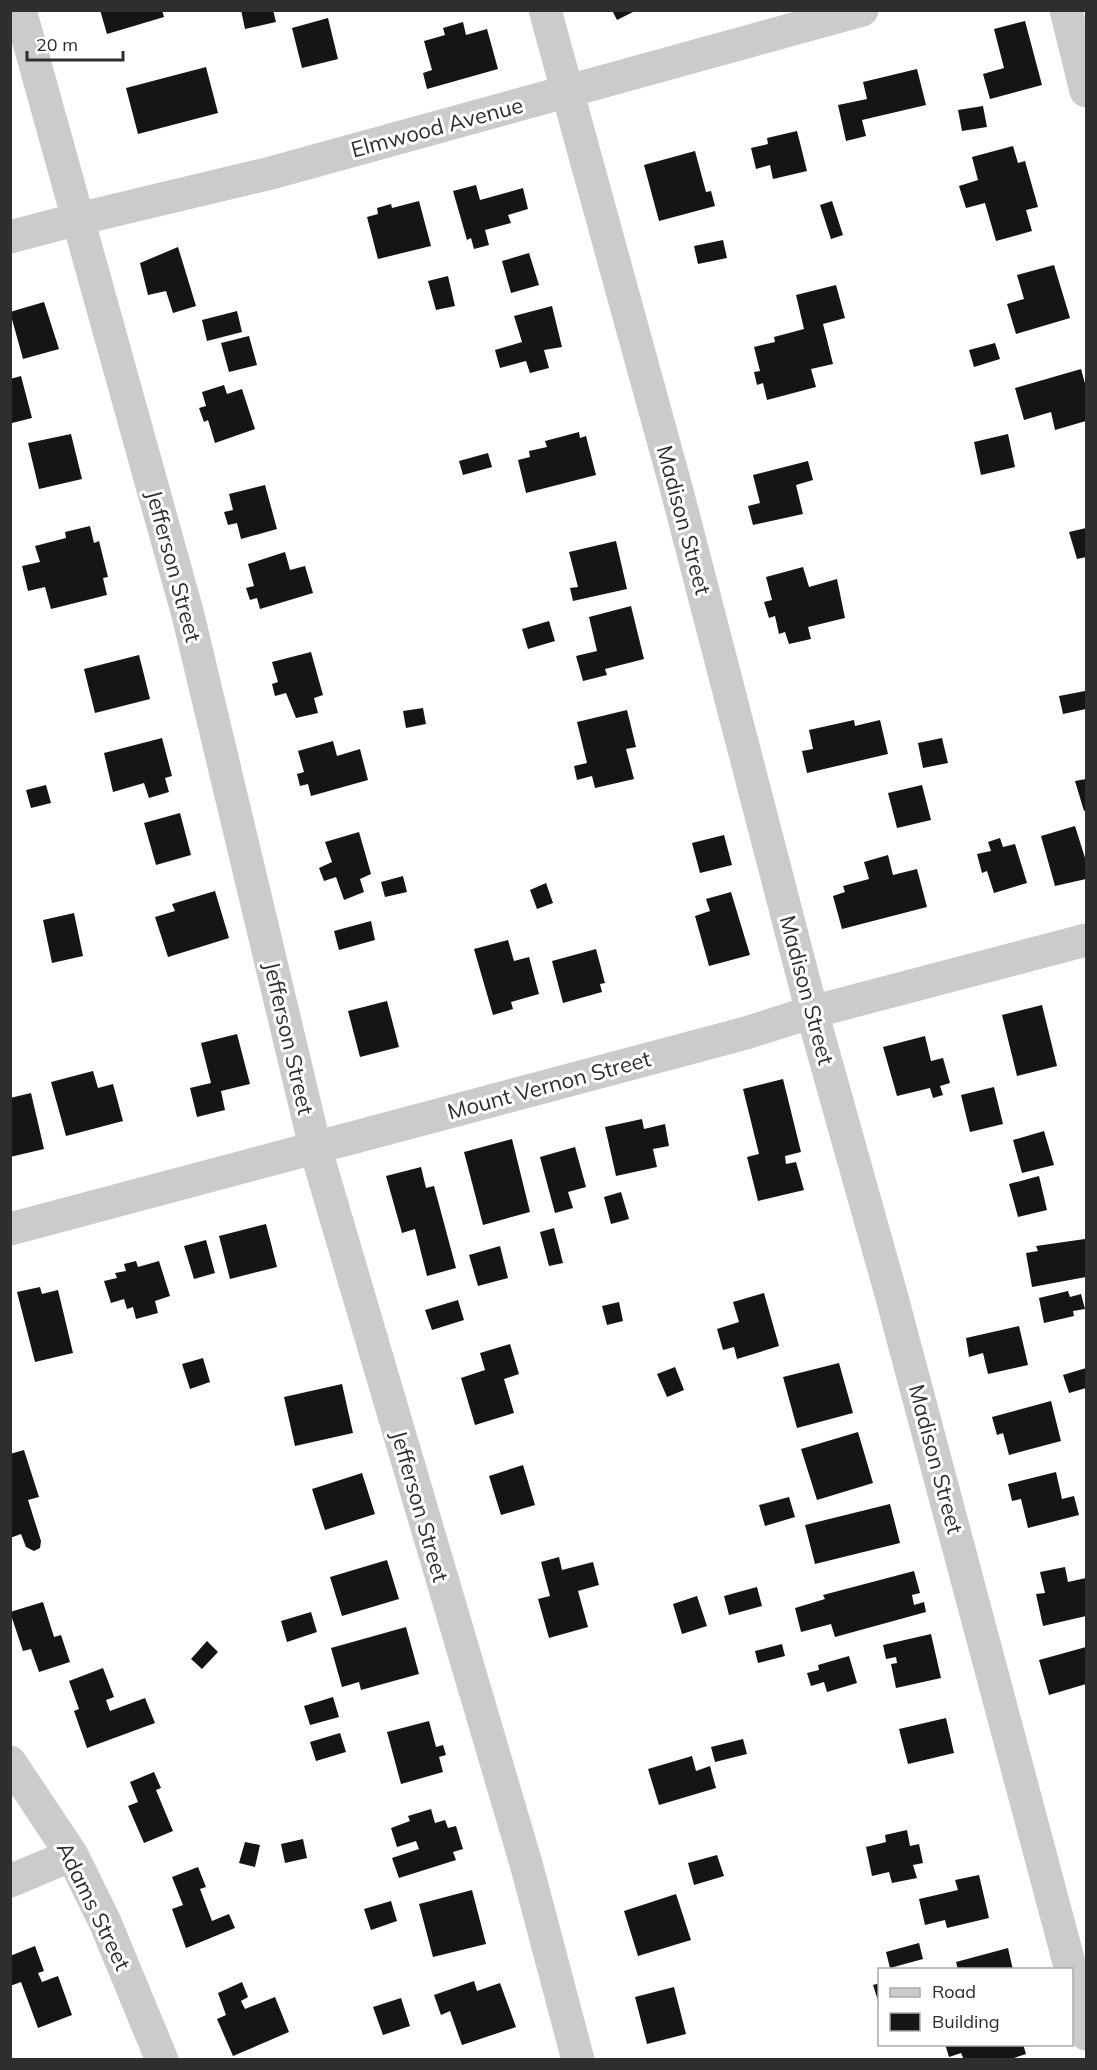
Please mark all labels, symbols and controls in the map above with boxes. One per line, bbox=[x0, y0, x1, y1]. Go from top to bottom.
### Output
scale bar bbox=[27, 24, 123, 62]
text: 20 m bbox=[36, 33, 78, 56]
street label: Elmwood Avenue bbox=[348, 91, 526, 163]
street label: Madison Street bbox=[651, 442, 717, 598]
street label: Jefferson Street bbox=[140, 487, 208, 645]
street label: Madison Street bbox=[774, 912, 840, 1068]
street label: Jefferson Street bbox=[258, 959, 320, 1118]
street label: Mount Vernon Street bbox=[444, 1044, 654, 1126]
street label: Madison Street bbox=[903, 1381, 969, 1537]
street label: Jefferson Street bbox=[385, 1427, 455, 1585]
street label: Adams Street bbox=[51, 1837, 137, 1975]
legend bbox=[878, 1968, 1073, 2046]
text: Road bbox=[932, 1980, 976, 2003]
text: Building bbox=[932, 2010, 1000, 2033]

